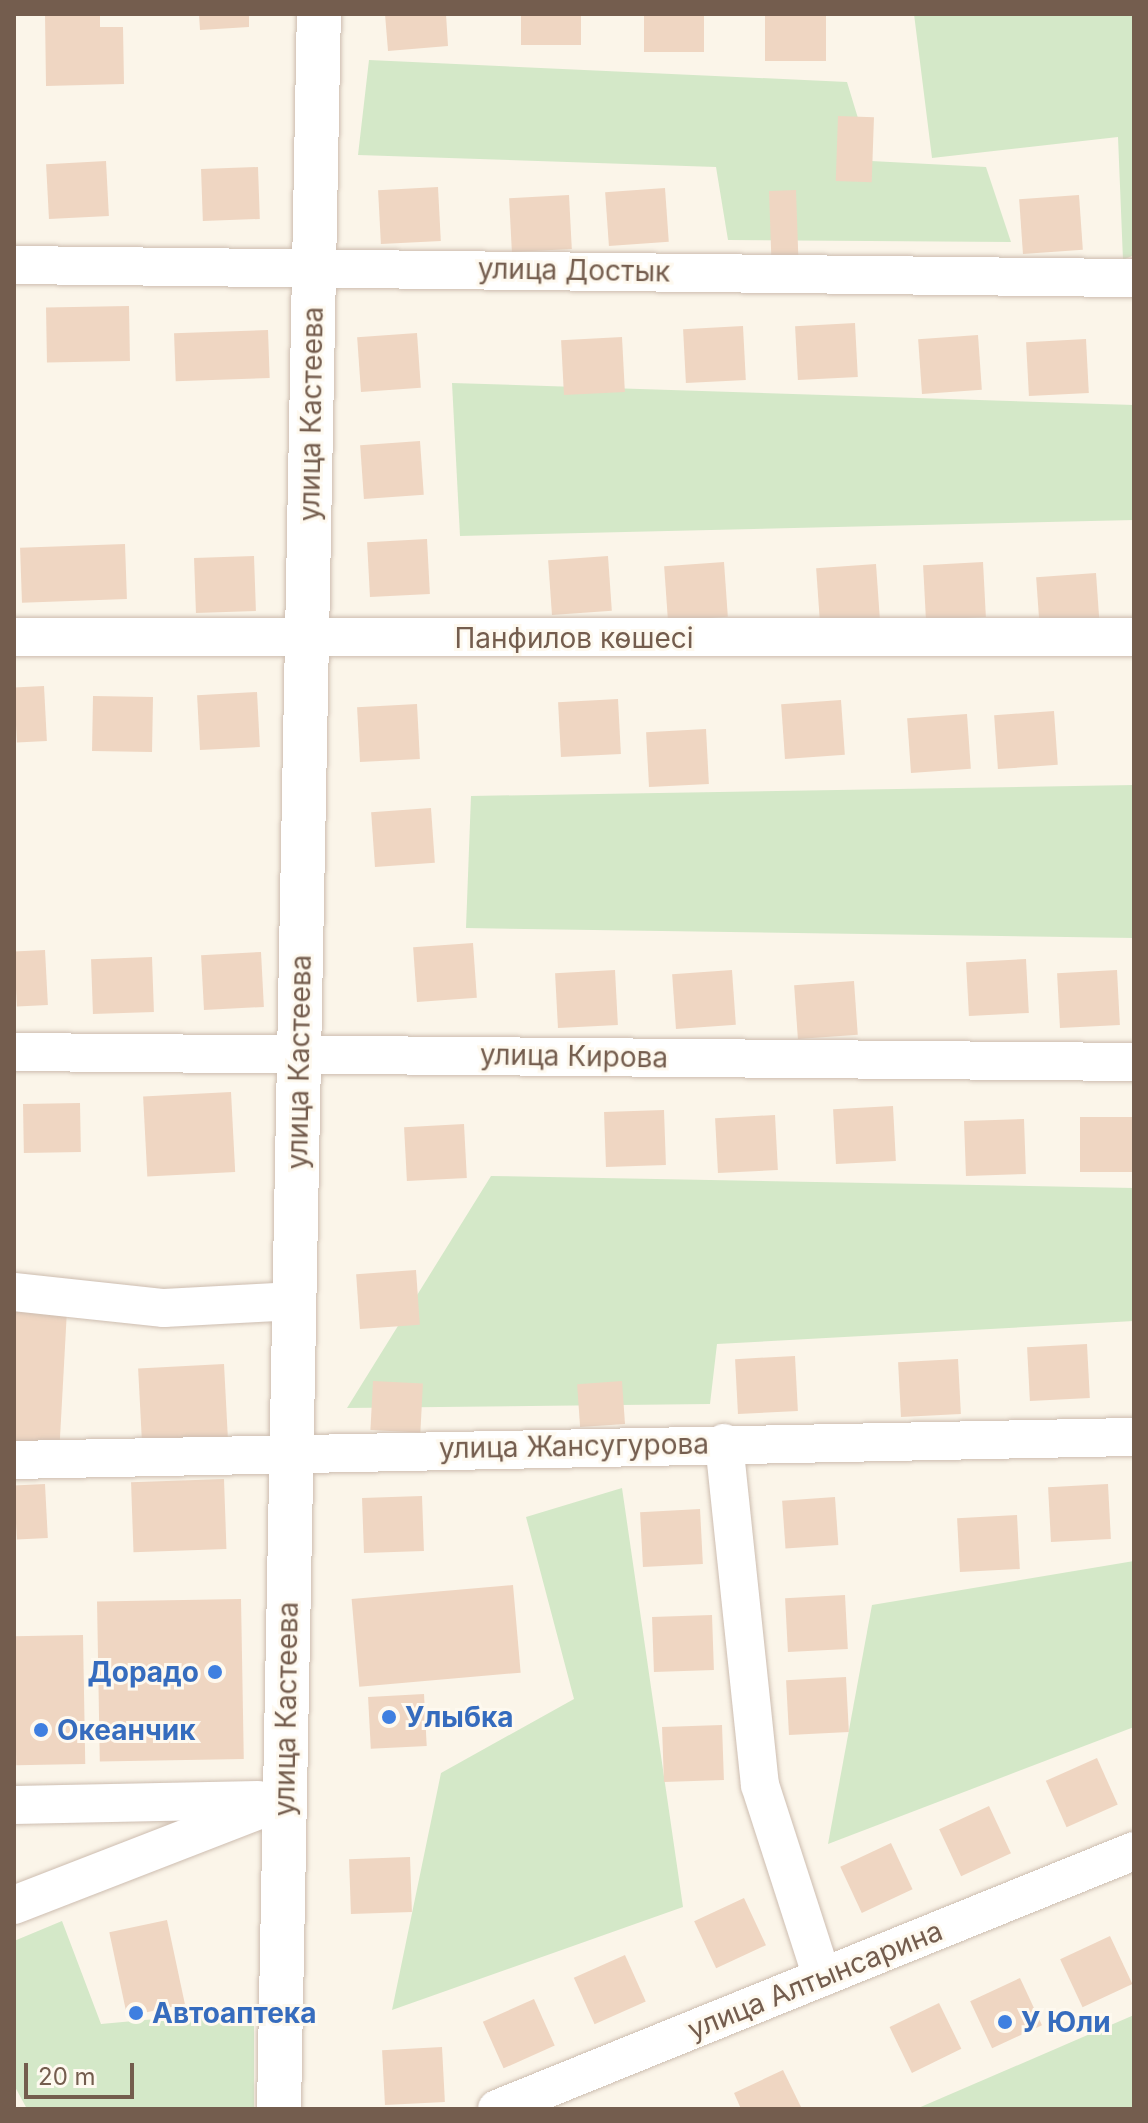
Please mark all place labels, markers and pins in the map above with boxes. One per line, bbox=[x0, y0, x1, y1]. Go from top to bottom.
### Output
place label: Дорадо bbox=[87, 1655, 199, 1689]
marker: Дорадо bbox=[206, 1663, 224, 1681]
place label: Улыбка bbox=[405, 1700, 514, 1734]
marker: Улыбка bbox=[380, 1708, 398, 1726]
place label: Океанчик bbox=[57, 1713, 195, 1747]
marker: Океанчик bbox=[32, 1721, 50, 1739]
place label: Автоаптека bbox=[152, 1996, 316, 2030]
marker: Автоаптека bbox=[127, 2004, 145, 2022]
place label: У Юли bbox=[1021, 2005, 1111, 2039]
marker: У Юли bbox=[996, 2013, 1014, 2031]

